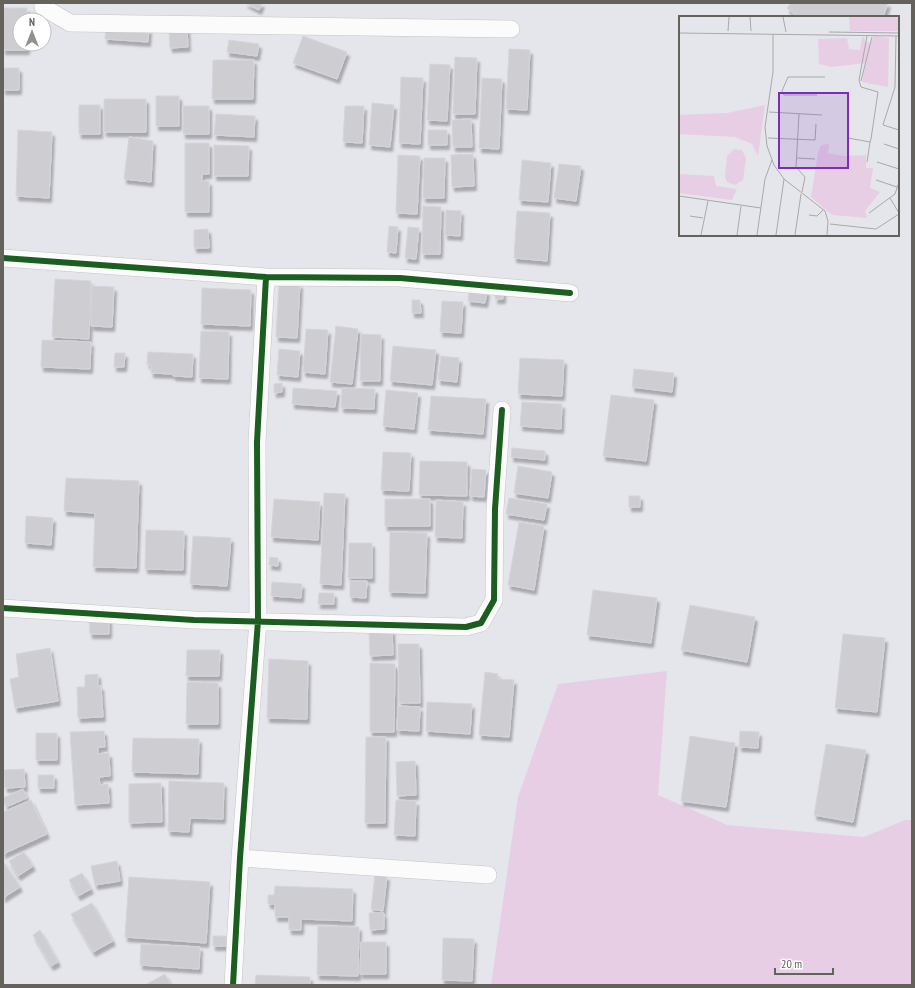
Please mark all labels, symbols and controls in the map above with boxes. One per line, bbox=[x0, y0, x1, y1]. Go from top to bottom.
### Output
north arrow bbox=[12, 12, 52, 52]
text: N bbox=[29, 15, 35, 29]
inset map bbox=[679, 16, 899, 236]
scale bar bbox=[775, 950, 833, 976]
text: 20 m bbox=[781, 956, 802, 971]

